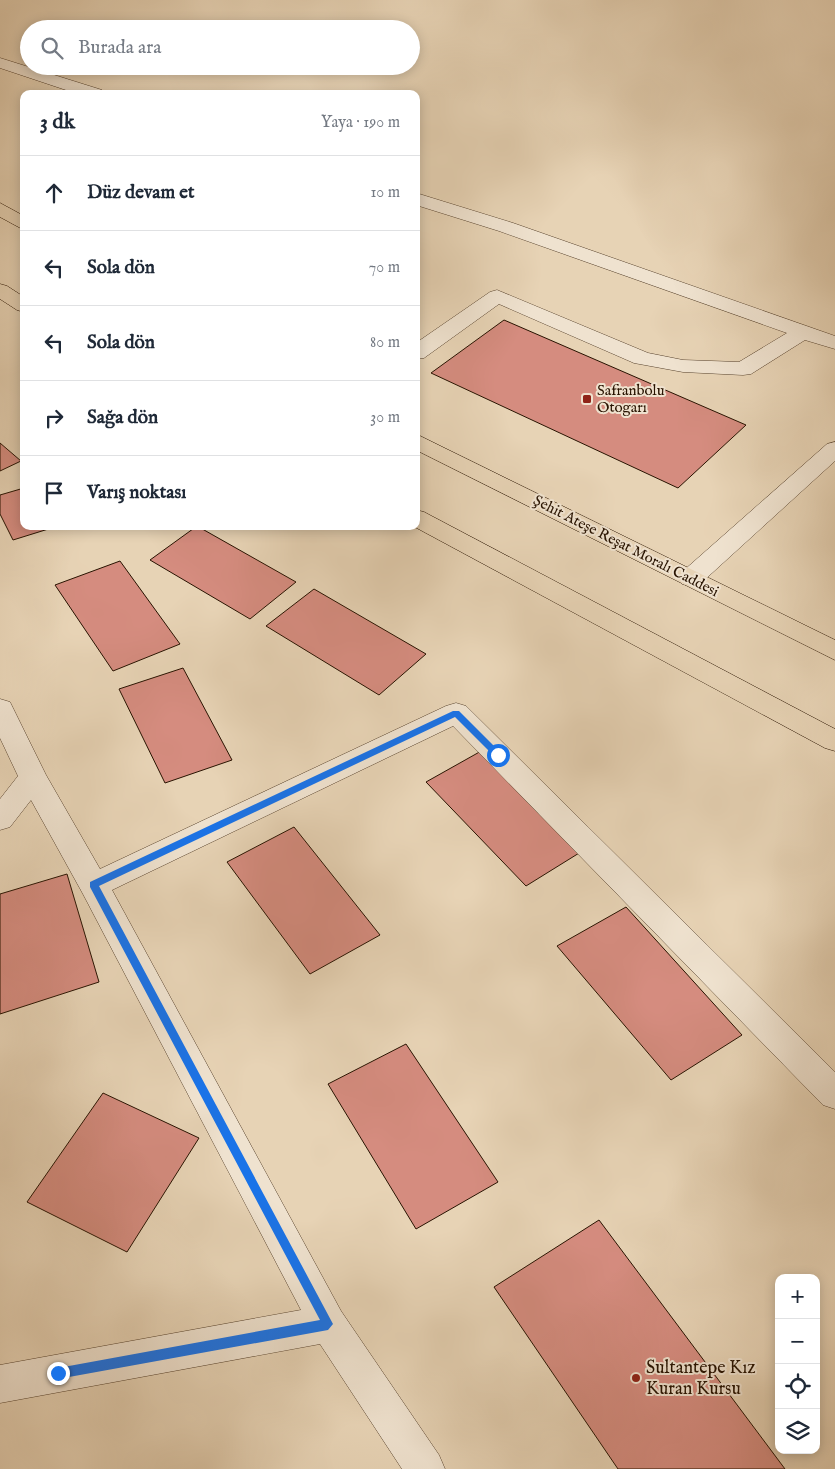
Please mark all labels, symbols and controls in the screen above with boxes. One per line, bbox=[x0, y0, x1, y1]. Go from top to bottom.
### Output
search box bbox=[20, 20, 420, 75]
icon: search bbox=[38, 34, 66, 62]
text: Burada ara bbox=[78, 36, 162, 60]
text: 3 dk bbox=[40, 109, 75, 136]
text: Yaya · 190 m bbox=[321, 113, 400, 133]
icon: ahead bbox=[40, 179, 68, 207]
text: Düz devam et bbox=[87, 181, 195, 205]
text: 10 m bbox=[370, 183, 400, 203]
icon: left bbox=[40, 254, 68, 282]
text: Sola dön bbox=[87, 256, 155, 280]
text: 70 m bbox=[369, 258, 400, 278]
icon: left bbox=[40, 329, 68, 357]
text: Sola dön bbox=[87, 331, 155, 355]
text: 80 m bbox=[370, 333, 400, 353]
place label: Safranbolu Otogarı bbox=[597, 381, 665, 417]
marker: Safranbolu Otogarı bbox=[581, 393, 593, 405]
icon: right bbox=[40, 404, 68, 432]
text: Sağa dön bbox=[87, 406, 158, 430]
text: 30 m bbox=[370, 408, 400, 428]
icon: arrive bbox=[40, 479, 68, 507]
text: Varış noktası bbox=[87, 481, 186, 505]
street label: Şehit Ateşe Reşat Moralı Caddesi bbox=[530, 491, 722, 601]
route start bbox=[487, 744, 510, 767]
map controls bbox=[775, 1274, 820, 1454]
button: + bbox=[775, 1274, 820, 1319]
button: − bbox=[775, 1319, 820, 1364]
place label: Sultantepe Kız Kuran Kursu bbox=[646, 1357, 756, 1401]
route end bbox=[47, 1362, 70, 1385]
button: locate bbox=[775, 1364, 820, 1409]
marker: Sultantepe Kız Kuran Kursu bbox=[630, 1372, 642, 1384]
button: layers bbox=[775, 1409, 820, 1454]

